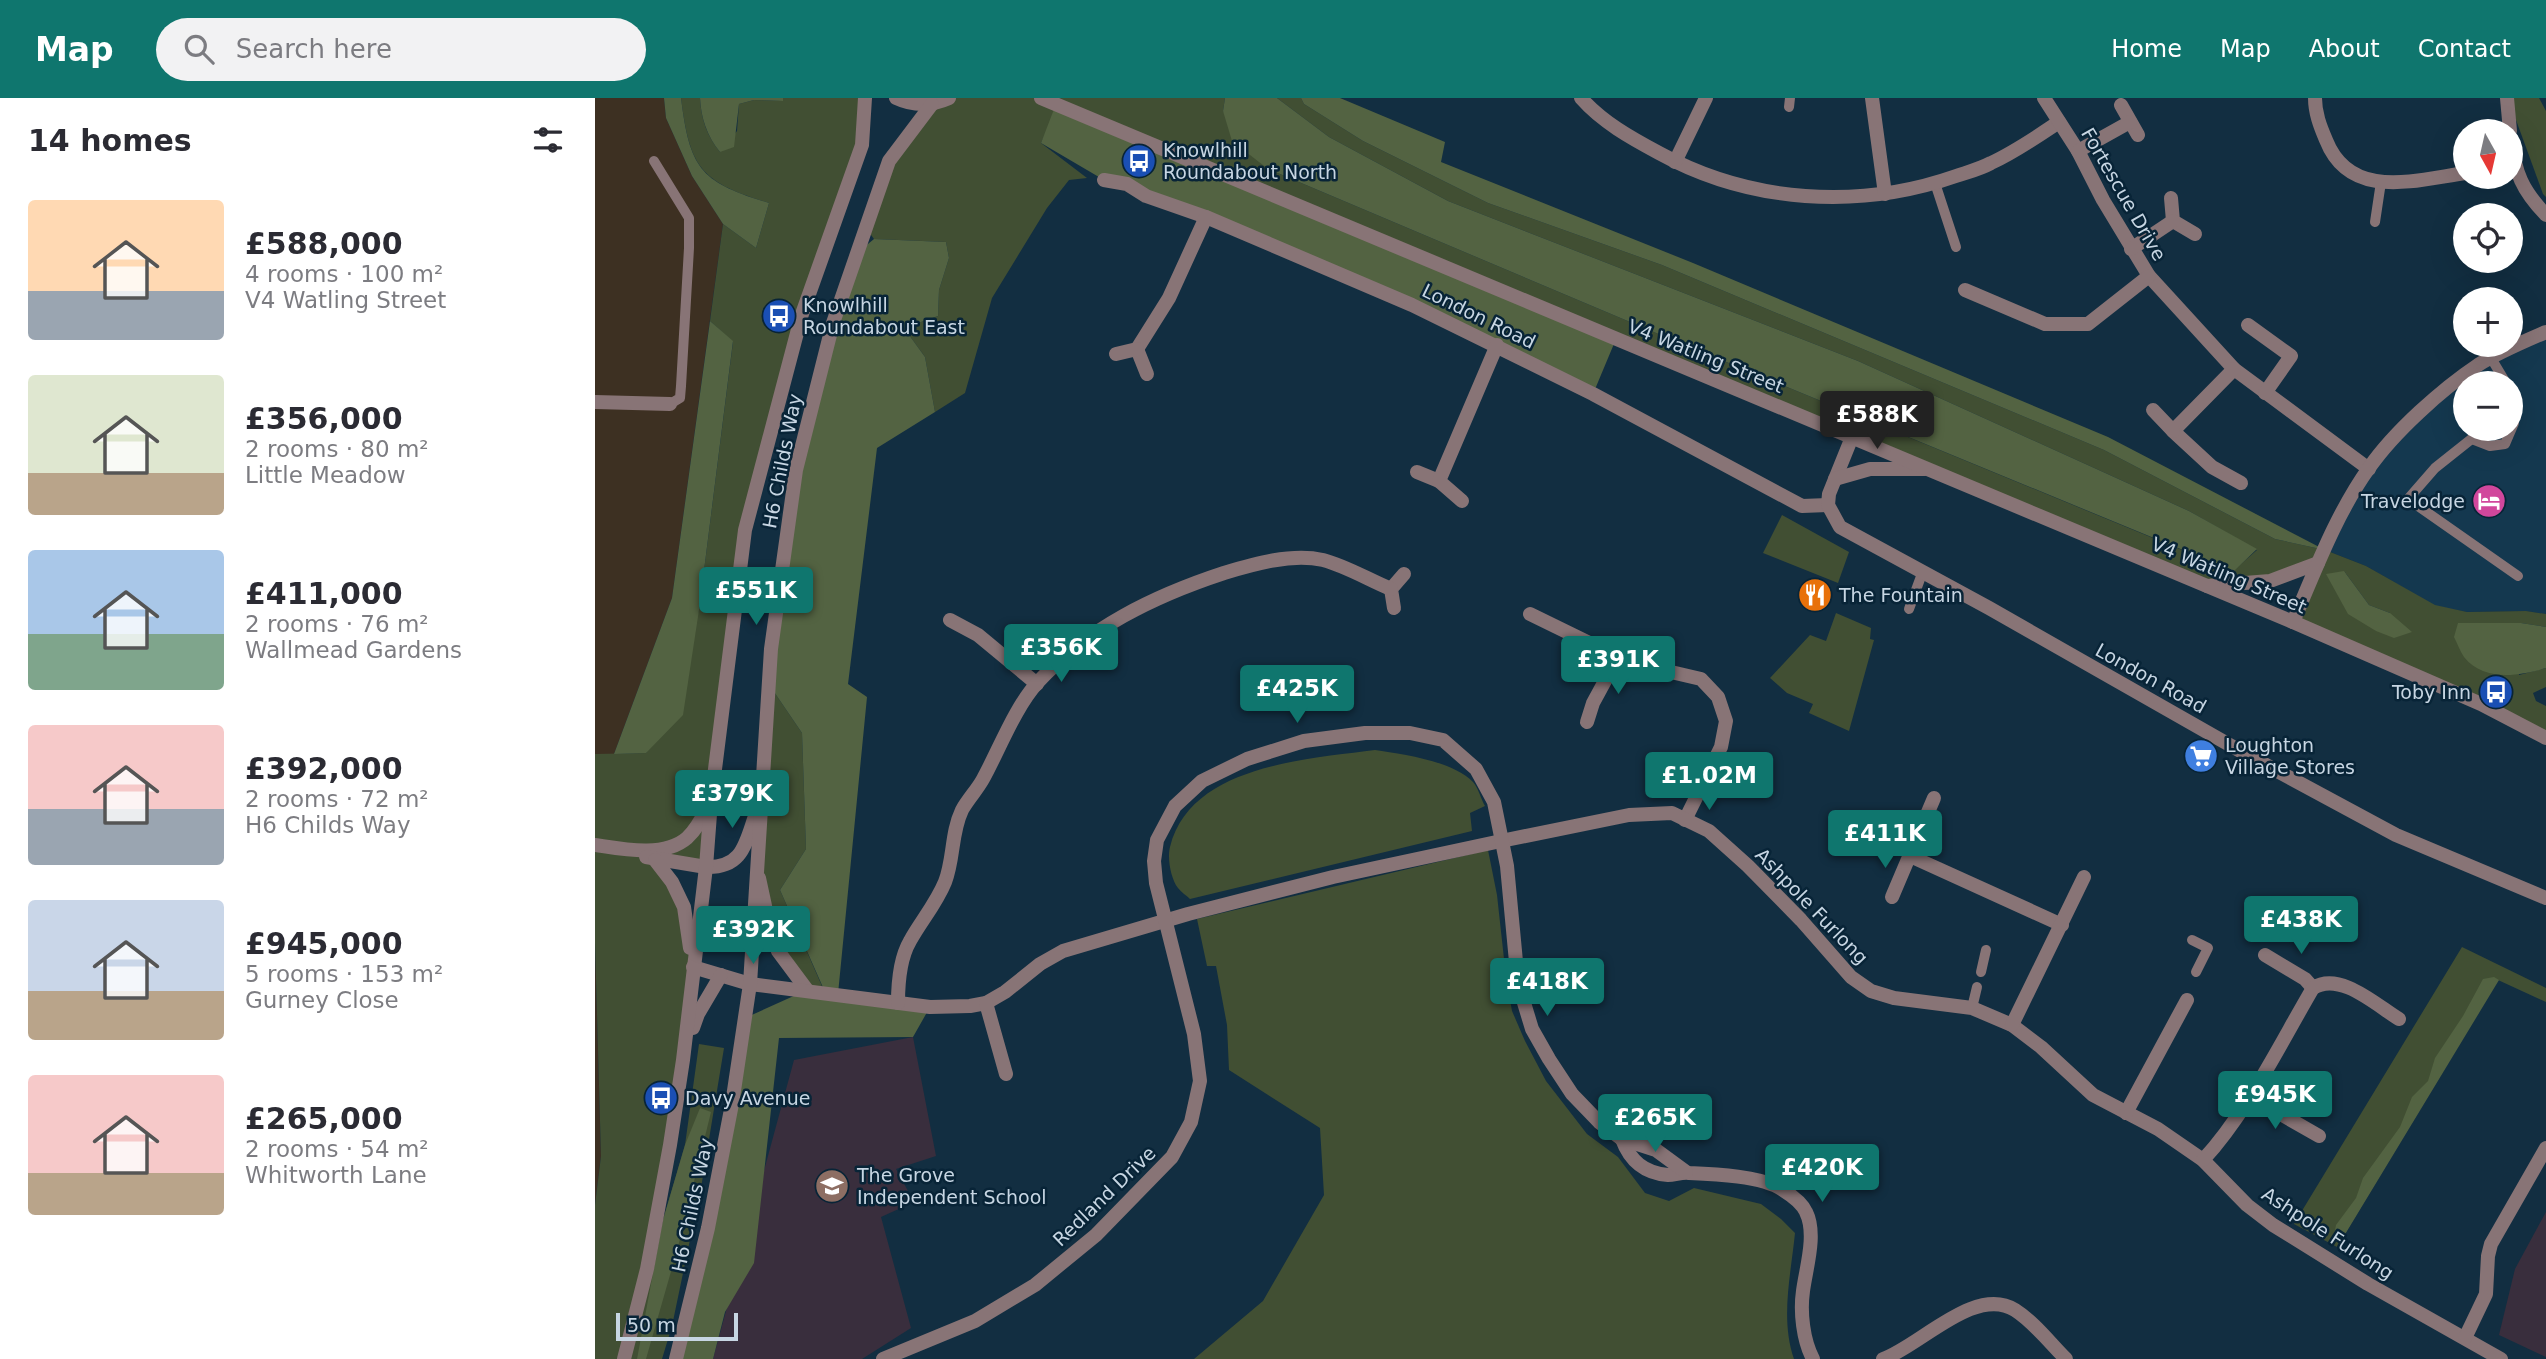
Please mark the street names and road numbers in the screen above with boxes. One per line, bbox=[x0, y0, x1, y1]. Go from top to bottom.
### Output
street label: Fortescue Drive bbox=[2077, 124, 2171, 264]
street label: London Road bbox=[1419, 279, 1539, 353]
street label: V4 Watling Street bbox=[1625, 315, 1787, 397]
street label: H6 Childs Way bbox=[758, 392, 806, 530]
street label: V4 Watling Street bbox=[2148, 532, 2310, 618]
street label: London Road bbox=[2092, 638, 2210, 718]
street label: Ashpole Furlong bbox=[1751, 844, 1873, 968]
street label: H6 Childs Way bbox=[667, 1136, 717, 1274]
street label: Redland Drive bbox=[1048, 1142, 1160, 1250]
street label: Ashpole Furlong bbox=[2258, 1182, 2398, 1284]

